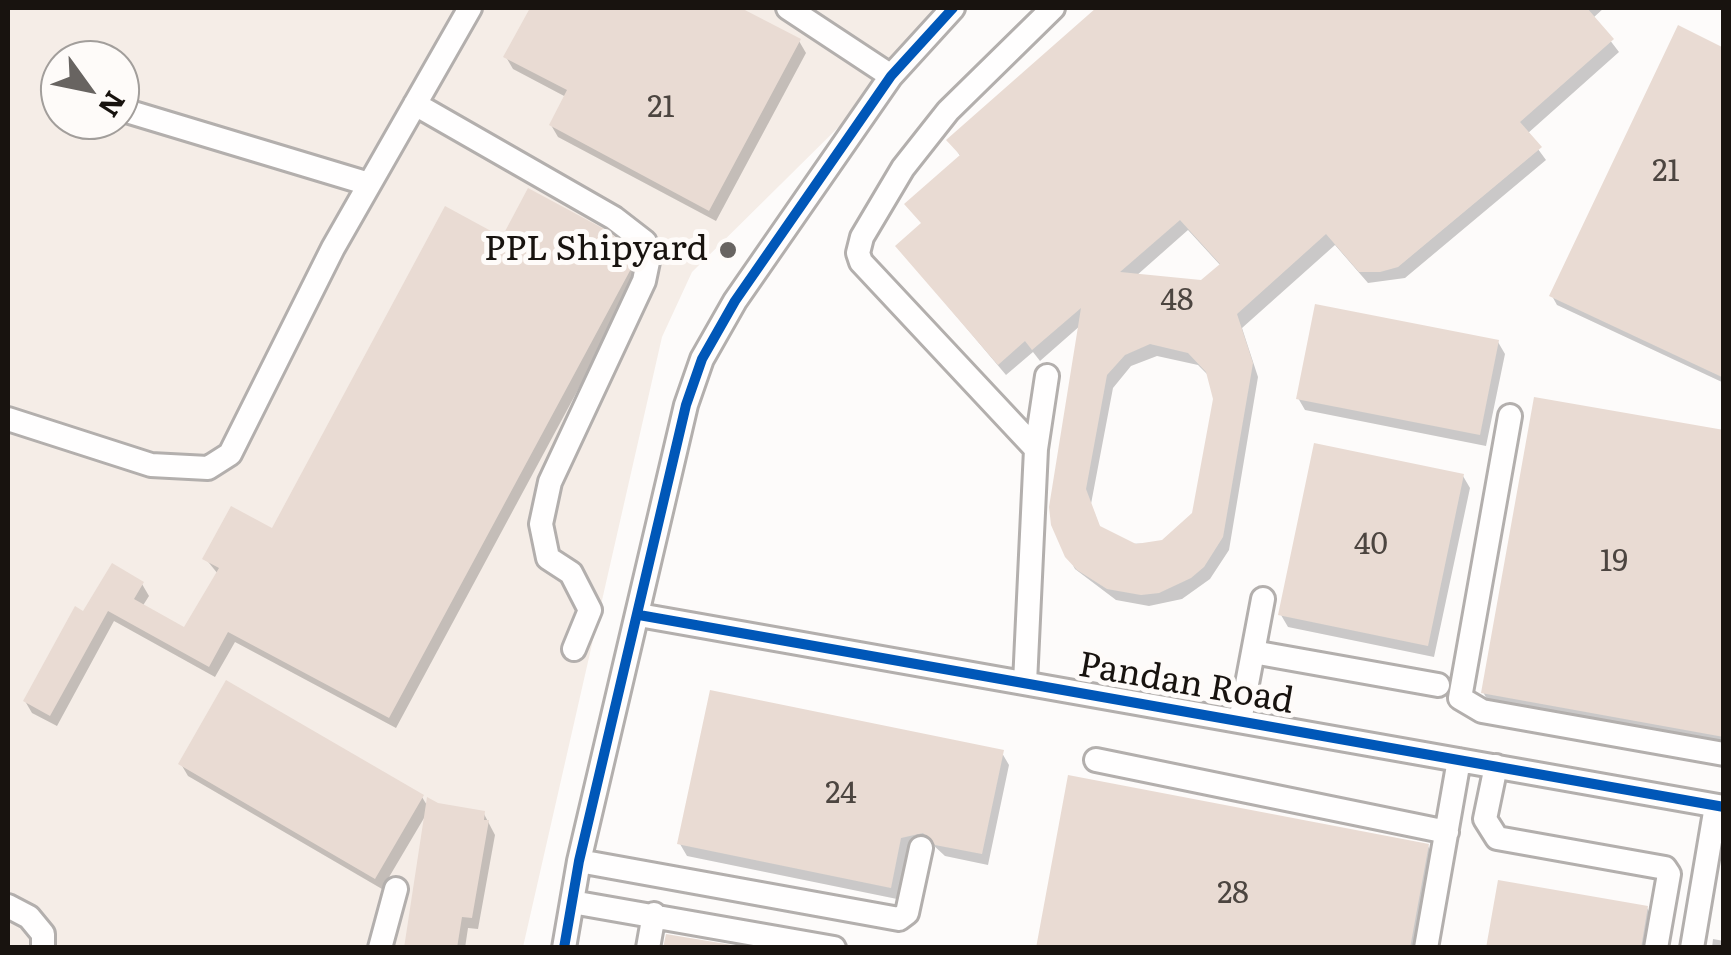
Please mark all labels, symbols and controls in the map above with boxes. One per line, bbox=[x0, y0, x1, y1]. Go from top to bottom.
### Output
north arrow bbox=[40, 40, 140, 140]
text: N bbox=[89, 84, 137, 127]
house number: 21 bbox=[647, 90, 675, 126]
house number: 21 bbox=[1652, 154, 1680, 190]
place label: PPL Shipyard bbox=[484, 229, 708, 271]
marker: PPL Shipyard bbox=[717, 239, 739, 261]
house number: 48 bbox=[1160, 283, 1194, 319]
house number: 40 bbox=[1354, 527, 1388, 563]
house number: 19 bbox=[1600, 544, 1628, 580]
street label: Pandan Road bbox=[1075, 644, 1297, 724]
house number: 24 bbox=[825, 776, 857, 812]
house number: 28 bbox=[1217, 876, 1249, 912]

